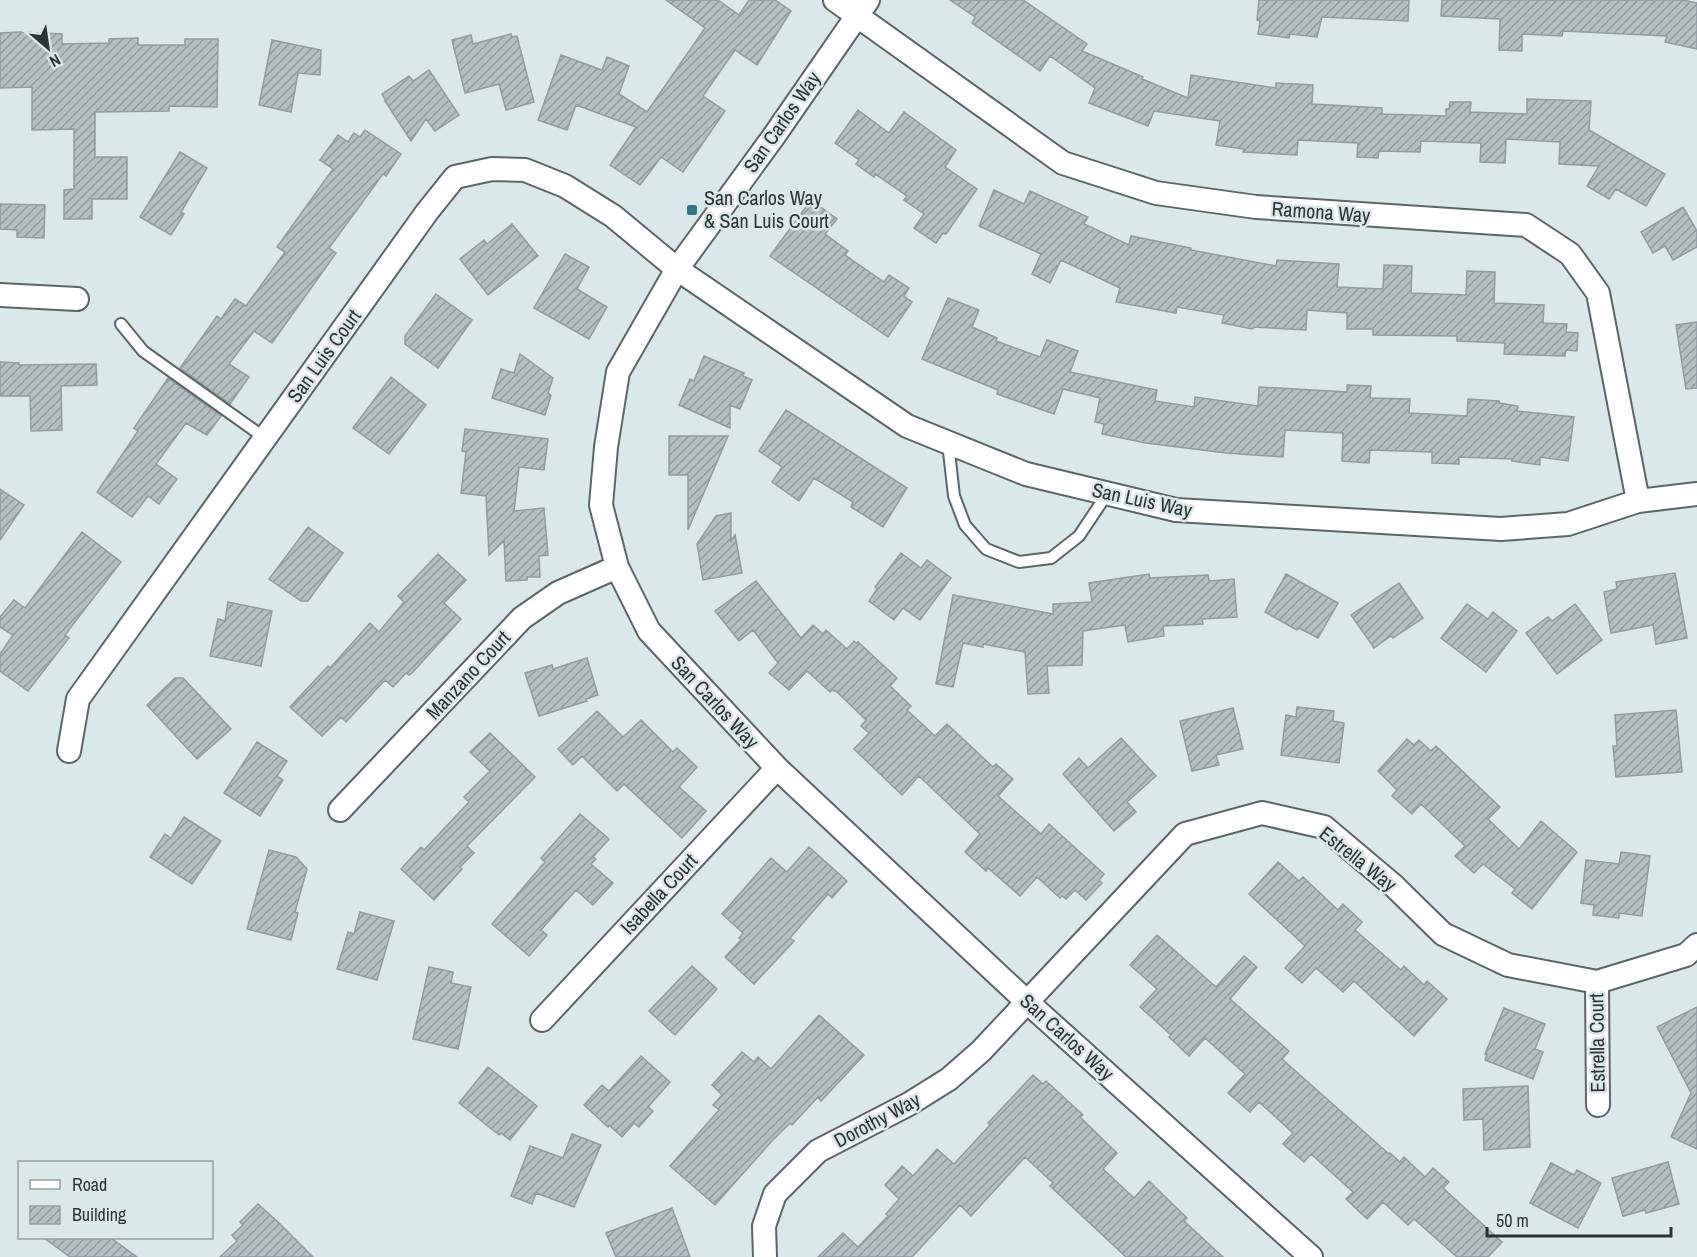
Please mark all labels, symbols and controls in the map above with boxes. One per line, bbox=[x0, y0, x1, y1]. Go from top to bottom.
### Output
north arrow bbox=[18, 18, 78, 78]
text: N bbox=[46, 49, 65, 73]
street label: San Carlos Way bbox=[737, 65, 827, 178]
place label: San Carlos Way & San Luis Court bbox=[704, 184, 829, 234]
street label: Ramona Way bbox=[1271, 195, 1372, 228]
marker: San Carlos Way & San Luis Court bbox=[685, 203, 699, 217]
street label: San Luis Court bbox=[281, 303, 367, 408]
street label: San Luis Way bbox=[1090, 476, 1195, 523]
street label: Manzano Court bbox=[420, 624, 516, 725]
street label: San Carlos Way bbox=[665, 649, 766, 755]
street label: Estrella Way bbox=[1314, 820, 1403, 898]
street label: Isabella Court bbox=[614, 847, 703, 940]
street label: San Carlos Way bbox=[1014, 987, 1121, 1087]
street label: Estrella Court bbox=[1582, 993, 1611, 1093]
street label: Dorothy Way bbox=[829, 1085, 925, 1154]
legend bbox=[18, 1161, 213, 1239]
text: Road bbox=[72, 1172, 107, 1197]
scale bar bbox=[1487, 1200, 1672, 1238]
text: Building bbox=[72, 1202, 127, 1227]
text: 50 m bbox=[1496, 1208, 1529, 1233]

